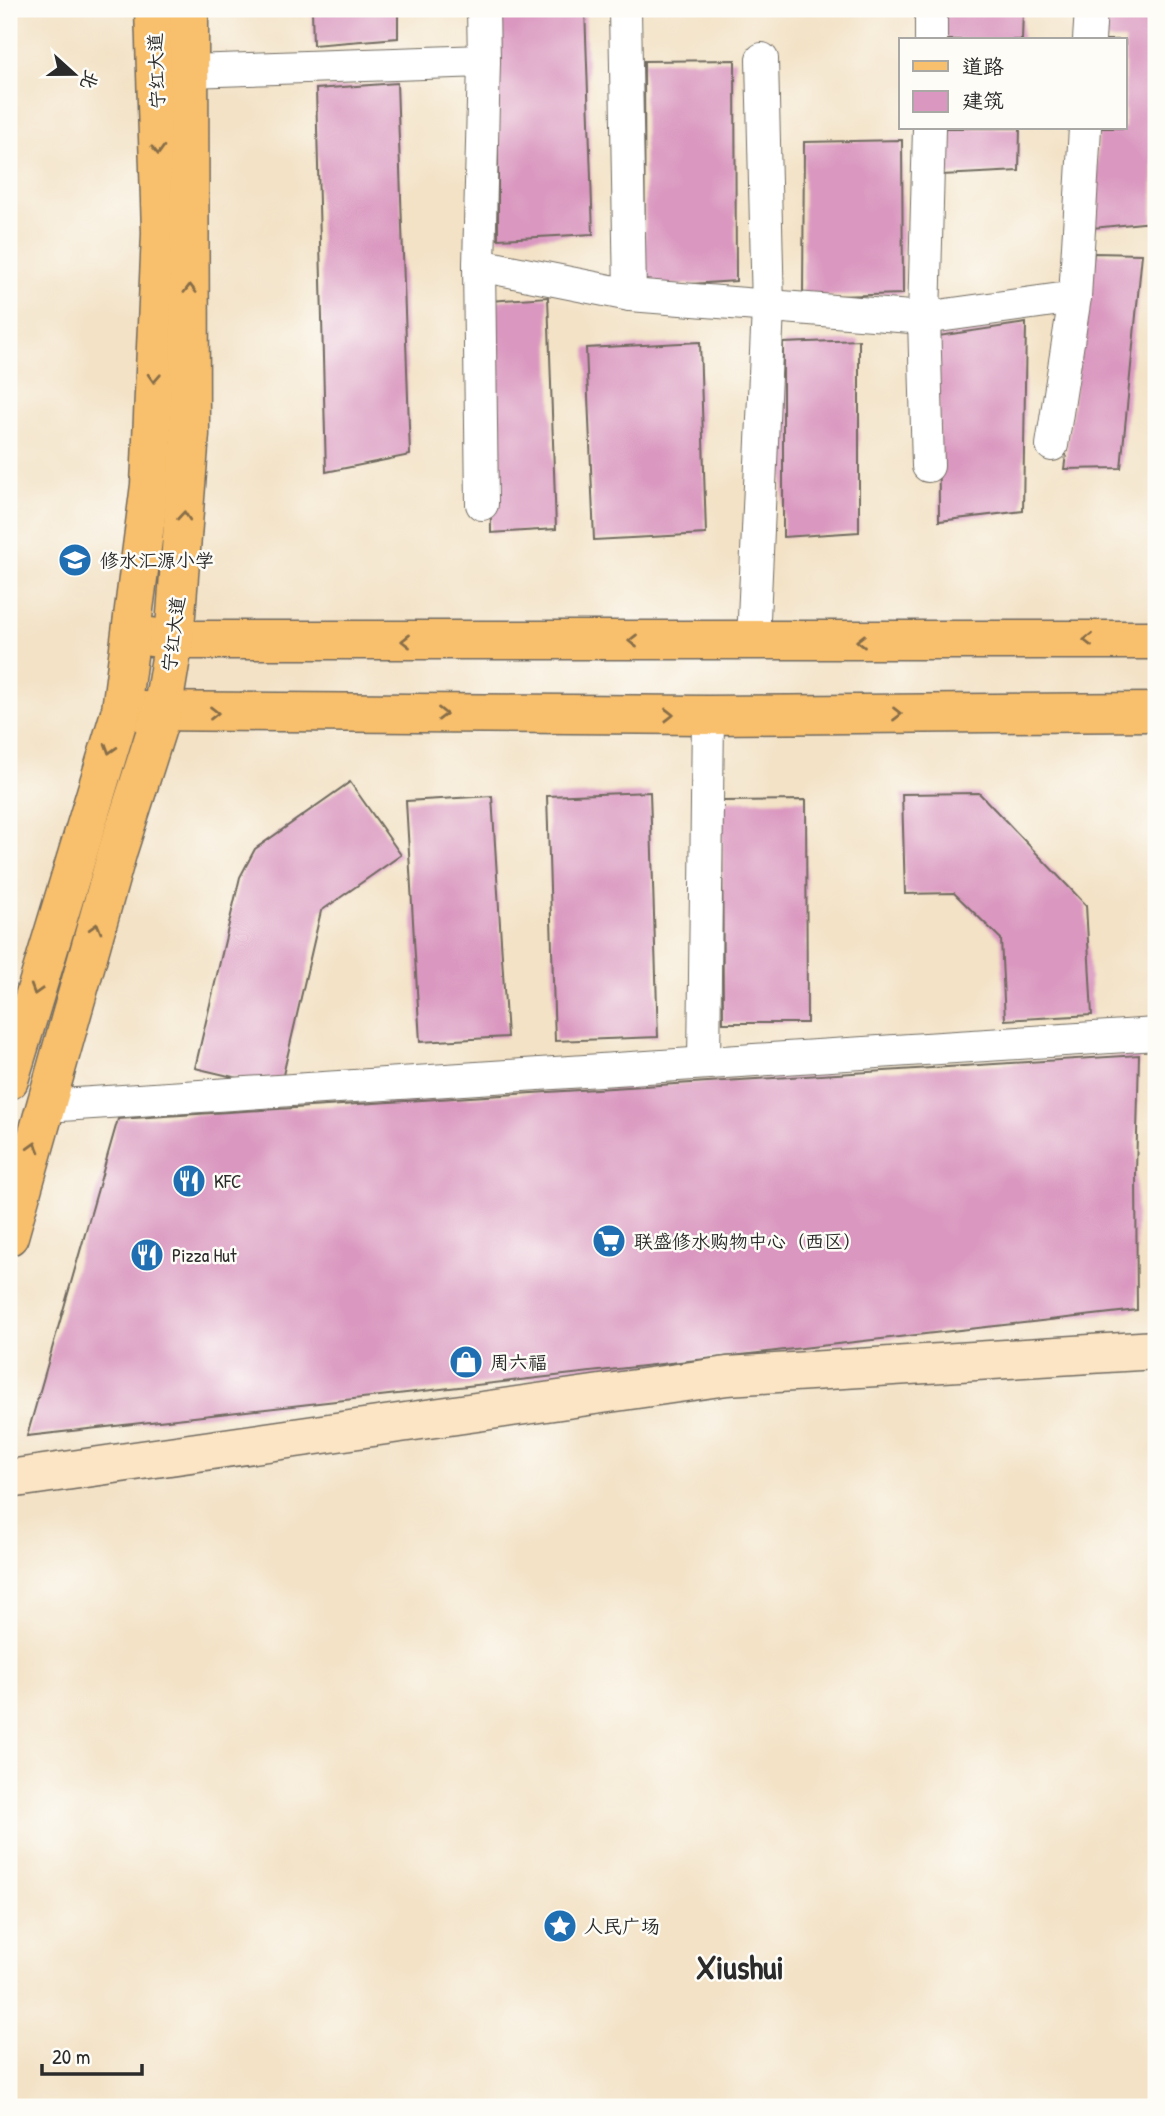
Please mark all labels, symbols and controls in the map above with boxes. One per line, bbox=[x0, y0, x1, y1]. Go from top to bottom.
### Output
street label: 宁红大道 bbox=[142, 33, 170, 109]
north arrow bbox=[38, 38, 108, 108]
legend bbox=[899, 38, 1126, 130]
text: 道路 bbox=[962, 52, 1004, 81]
text: 北 bbox=[74, 67, 105, 94]
text: 建筑 bbox=[962, 86, 1004, 115]
one-way arrow bbox=[151, 145, 166, 156]
one-way arrow bbox=[182, 283, 198, 294]
one-way arrow bbox=[147, 373, 162, 384]
one-way arrow bbox=[176, 510, 191, 521]
school or university icon: 修水汇源小学 bbox=[56, 541, 94, 579]
place label: 修水汇源小学 bbox=[100, 547, 214, 573]
street label: 宁红大道 bbox=[155, 595, 191, 673]
one-way arrow bbox=[1082, 632, 1093, 648]
one-way arrow bbox=[400, 633, 410, 649]
one-way arrow bbox=[627, 633, 638, 649]
one-way arrow bbox=[855, 633, 865, 649]
one-way arrow bbox=[209, 705, 220, 721]
one-way arrow bbox=[437, 706, 447, 722]
one-way arrow bbox=[892, 706, 902, 722]
one-way arrow bbox=[664, 707, 675, 723]
one-way arrow bbox=[103, 742, 118, 754]
one-way arrow bbox=[87, 922, 102, 934]
one-way arrow bbox=[30, 983, 45, 995]
one-way arrow bbox=[26, 1141, 40, 1153]
restaurant icon: KFC bbox=[170, 1162, 208, 1200]
place label: KFC bbox=[214, 1168, 241, 1194]
supermarket icon: 联盛修水购物中心（西区） bbox=[590, 1222, 628, 1260]
place label: 联盛修水购物中心（西区） bbox=[634, 1228, 862, 1254]
restaurant icon: Pizza Hut bbox=[128, 1236, 166, 1274]
place label: Pizza Hut bbox=[172, 1242, 237, 1268]
shop icon: 周六福 bbox=[447, 1343, 485, 1381]
place label: 周六福 bbox=[490, 1349, 547, 1375]
place icon: 人民广场 bbox=[541, 1907, 579, 1945]
place label: 人民广场 bbox=[584, 1913, 660, 1939]
district label: Xiushui bbox=[696, 1945, 784, 1989]
scale bar bbox=[42, 2032, 142, 2076]
text: 20 m bbox=[52, 2042, 90, 2071]

